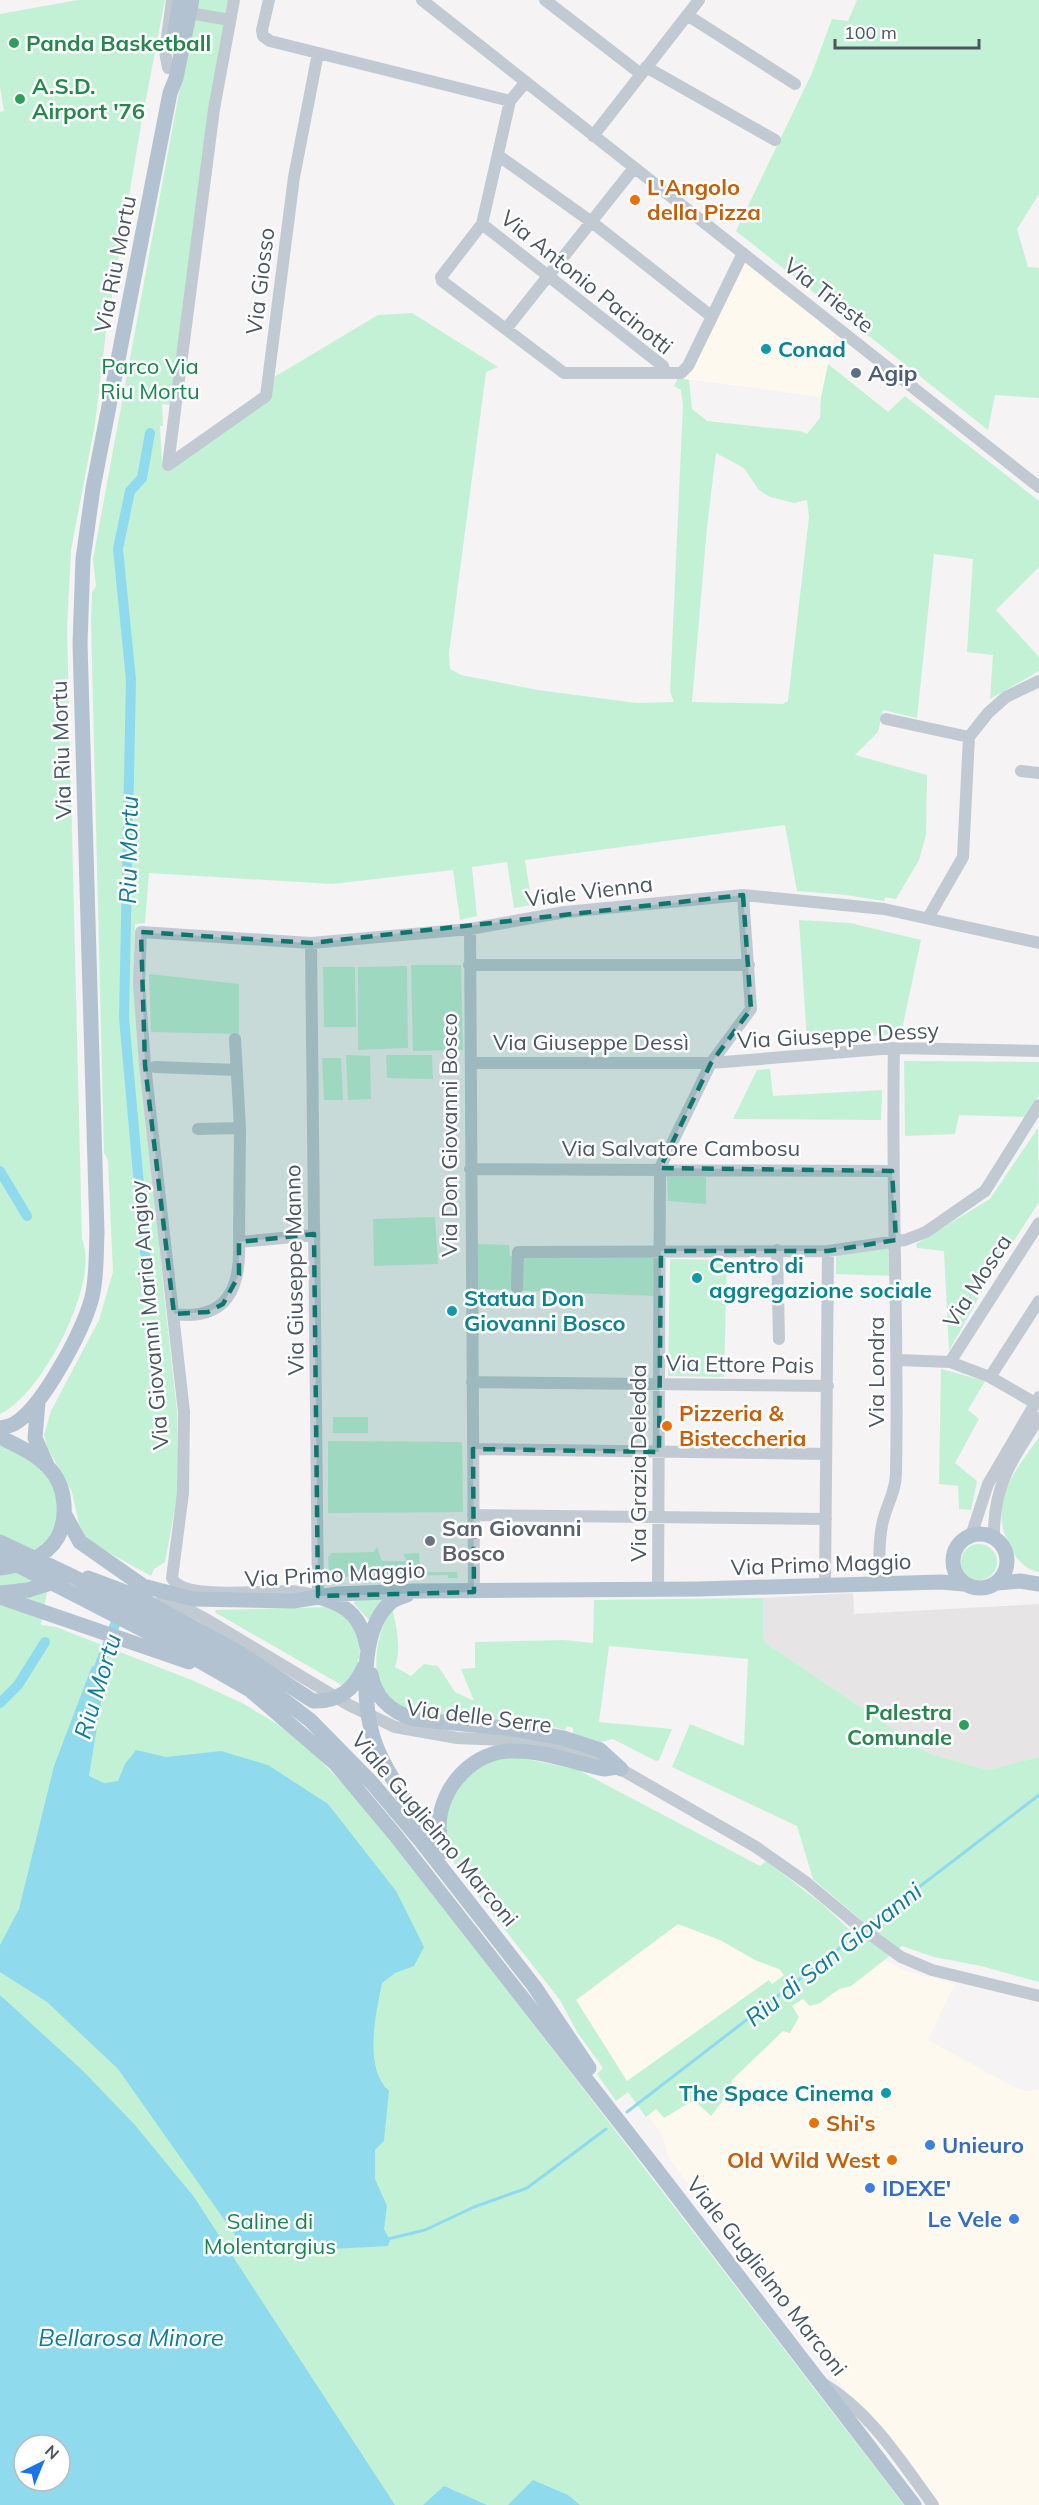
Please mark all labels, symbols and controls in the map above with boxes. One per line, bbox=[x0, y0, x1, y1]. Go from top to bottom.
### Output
scale bar bbox=[835, 12, 979, 50]
text: 100 m bbox=[844, 21, 897, 44]
place label: Panda Basketball bbox=[26, 29, 211, 57]
marker: Panda Basketball bbox=[7, 36, 21, 50]
place label: A.S.D. Airport '76 bbox=[32, 72, 145, 125]
marker: A.S.D. Airport '76 bbox=[13, 92, 27, 106]
place label: L'Angolo della Pizza bbox=[647, 173, 761, 226]
street label: Via Riu Mortu bbox=[88, 193, 142, 335]
marker: L'Angolo della Pizza bbox=[628, 193, 642, 207]
street label: Via Antonio Pacinotti bbox=[495, 204, 679, 360]
street label: Via Giosso bbox=[240, 226, 280, 336]
street label: Via Trieste bbox=[778, 251, 880, 339]
place label: Conad bbox=[778, 335, 846, 363]
marker: Conad bbox=[759, 342, 773, 356]
park label: Parco Via Riu Mortu bbox=[100, 352, 200, 405]
place label: Agip bbox=[868, 359, 917, 387]
marker: Agip bbox=[849, 366, 863, 380]
street label: Via Riu Mortu bbox=[45, 680, 77, 820]
water label: Riu Mortu bbox=[112, 796, 144, 904]
street label: Viale Vienna bbox=[524, 869, 654, 913]
street label: Via Don Giovanni Bosco bbox=[435, 1013, 463, 1257]
street label: Via Giuseppe Dessy bbox=[736, 1016, 940, 1054]
street label: Via Giuseppe Dessì bbox=[493, 1028, 689, 1056]
street label: Via Salvatore Cambosu bbox=[562, 1134, 800, 1162]
street label: Via Giuseppe Manno bbox=[278, 1164, 310, 1376]
street label: Via Giovanni Maria Angioy bbox=[123, 1179, 175, 1451]
street label: Via Mosca bbox=[936, 1229, 1018, 1333]
place label: Centro di aggregazione sociale bbox=[709, 1251, 932, 1304]
marker: Centro di aggregazione sociale bbox=[690, 1271, 704, 1285]
place label: Statua Don Giovanni Bosco bbox=[464, 1284, 626, 1337]
marker: Statua Don Giovanni Bosco bbox=[445, 1304, 459, 1318]
street label: Via Londra bbox=[862, 1316, 890, 1428]
street label: Via Ettore Pais bbox=[665, 1349, 815, 1379]
street label: Via Grazia Deledda bbox=[624, 1364, 652, 1562]
place label: Pizzeria & Bisteccheria bbox=[679, 1399, 806, 1452]
marker: Pizzeria & Bisteccheria bbox=[660, 1419, 674, 1433]
place label: San Giovanni Bosco bbox=[442, 1514, 582, 1567]
marker: San Giovanni Bosco bbox=[423, 1534, 437, 1548]
street label: Via Primo Maggio bbox=[730, 1547, 912, 1581]
street label: Via Primo Maggio bbox=[244, 1555, 426, 1593]
water label: Riu Mortu bbox=[67, 1630, 127, 1742]
street label: Via delle Serre bbox=[405, 1693, 553, 1739]
place label: Palestra Comunale bbox=[847, 1698, 952, 1751]
marker: Palestra Comunale bbox=[957, 1718, 971, 1732]
street label: Viale Guglielmo Marconi bbox=[345, 1726, 525, 1932]
water label: Riu di San Giovanni bbox=[739, 1876, 928, 2032]
place label: The Space Cinema bbox=[679, 2079, 874, 2107]
marker: The Space Cinema bbox=[879, 2086, 893, 2100]
place label: Shi's bbox=[826, 2109, 876, 2137]
marker: Shi's bbox=[807, 2116, 821, 2130]
place label: Unieuro bbox=[942, 2131, 1024, 2159]
marker: Unieuro bbox=[923, 2138, 937, 2152]
place label: Old Wild West bbox=[727, 2146, 880, 2174]
marker: Old Wild West bbox=[885, 2153, 899, 2167]
street label: Viale Guglielmo Marconi bbox=[680, 2171, 854, 2381]
place label: IDEXE' bbox=[882, 2174, 951, 2202]
marker: IDEXE' bbox=[863, 2181, 877, 2195]
place label: Le Vele bbox=[927, 2205, 1002, 2233]
park label: Saline di Molentargius bbox=[204, 2207, 336, 2260]
marker: Le Vele bbox=[1007, 2212, 1021, 2226]
water label: Bellarosa Minore bbox=[38, 2322, 224, 2352]
north arrow bbox=[12, 2433, 72, 2493]
text: N bbox=[41, 2441, 63, 2463]

